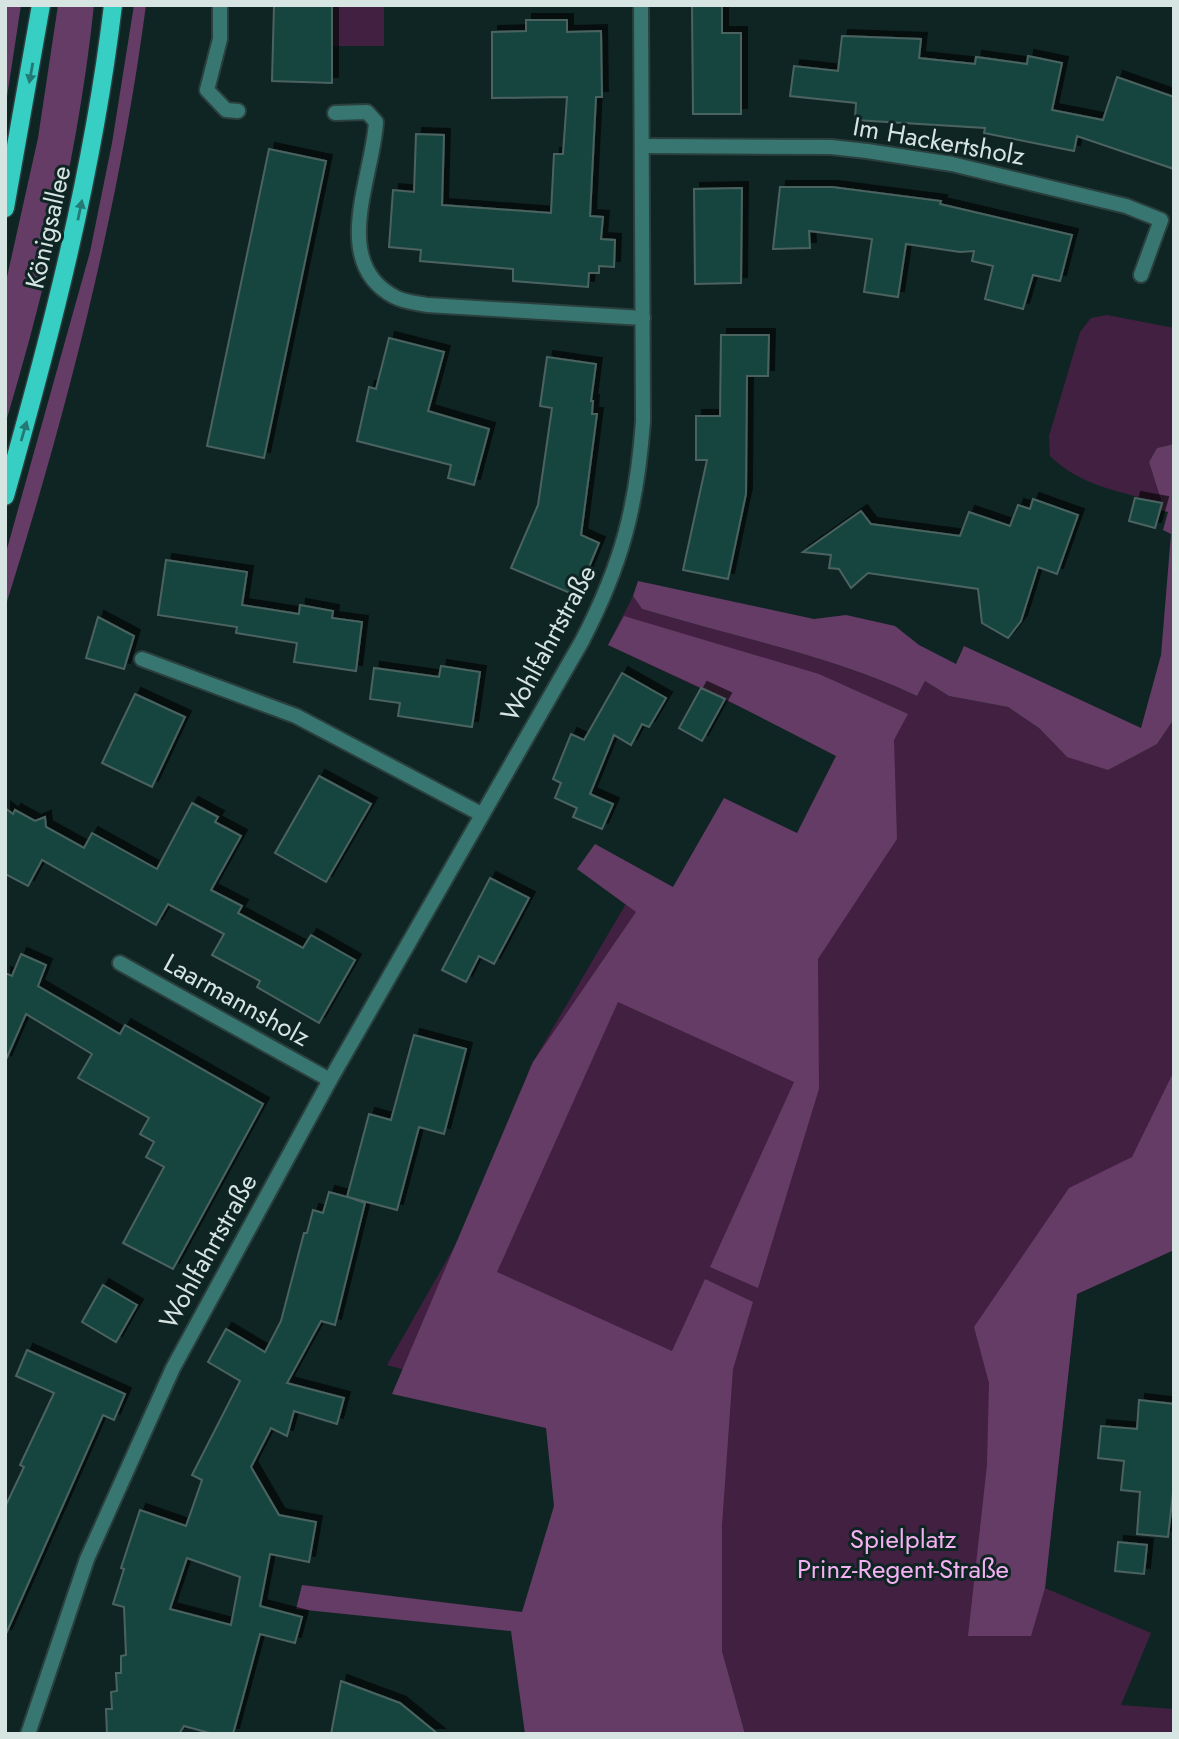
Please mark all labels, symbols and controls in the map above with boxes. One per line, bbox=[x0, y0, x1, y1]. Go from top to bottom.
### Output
one-way arrow bbox=[25, 62, 36, 84]
street label: Im Hackertsholz bbox=[850, 107, 1028, 175]
street label: Königsallee bbox=[15, 162, 81, 292]
one-way arrow bbox=[75, 199, 86, 221]
one-way arrow bbox=[19, 419, 30, 441]
street label: Wohlfahrtstraße bbox=[491, 558, 605, 728]
street label: Laarmannsholz bbox=[157, 944, 317, 1056]
street label: Wohlfahrtstraße bbox=[150, 1166, 266, 1336]
park label: Spielplatz Prinz-Regent-Straße bbox=[797, 1520, 1009, 1588]

